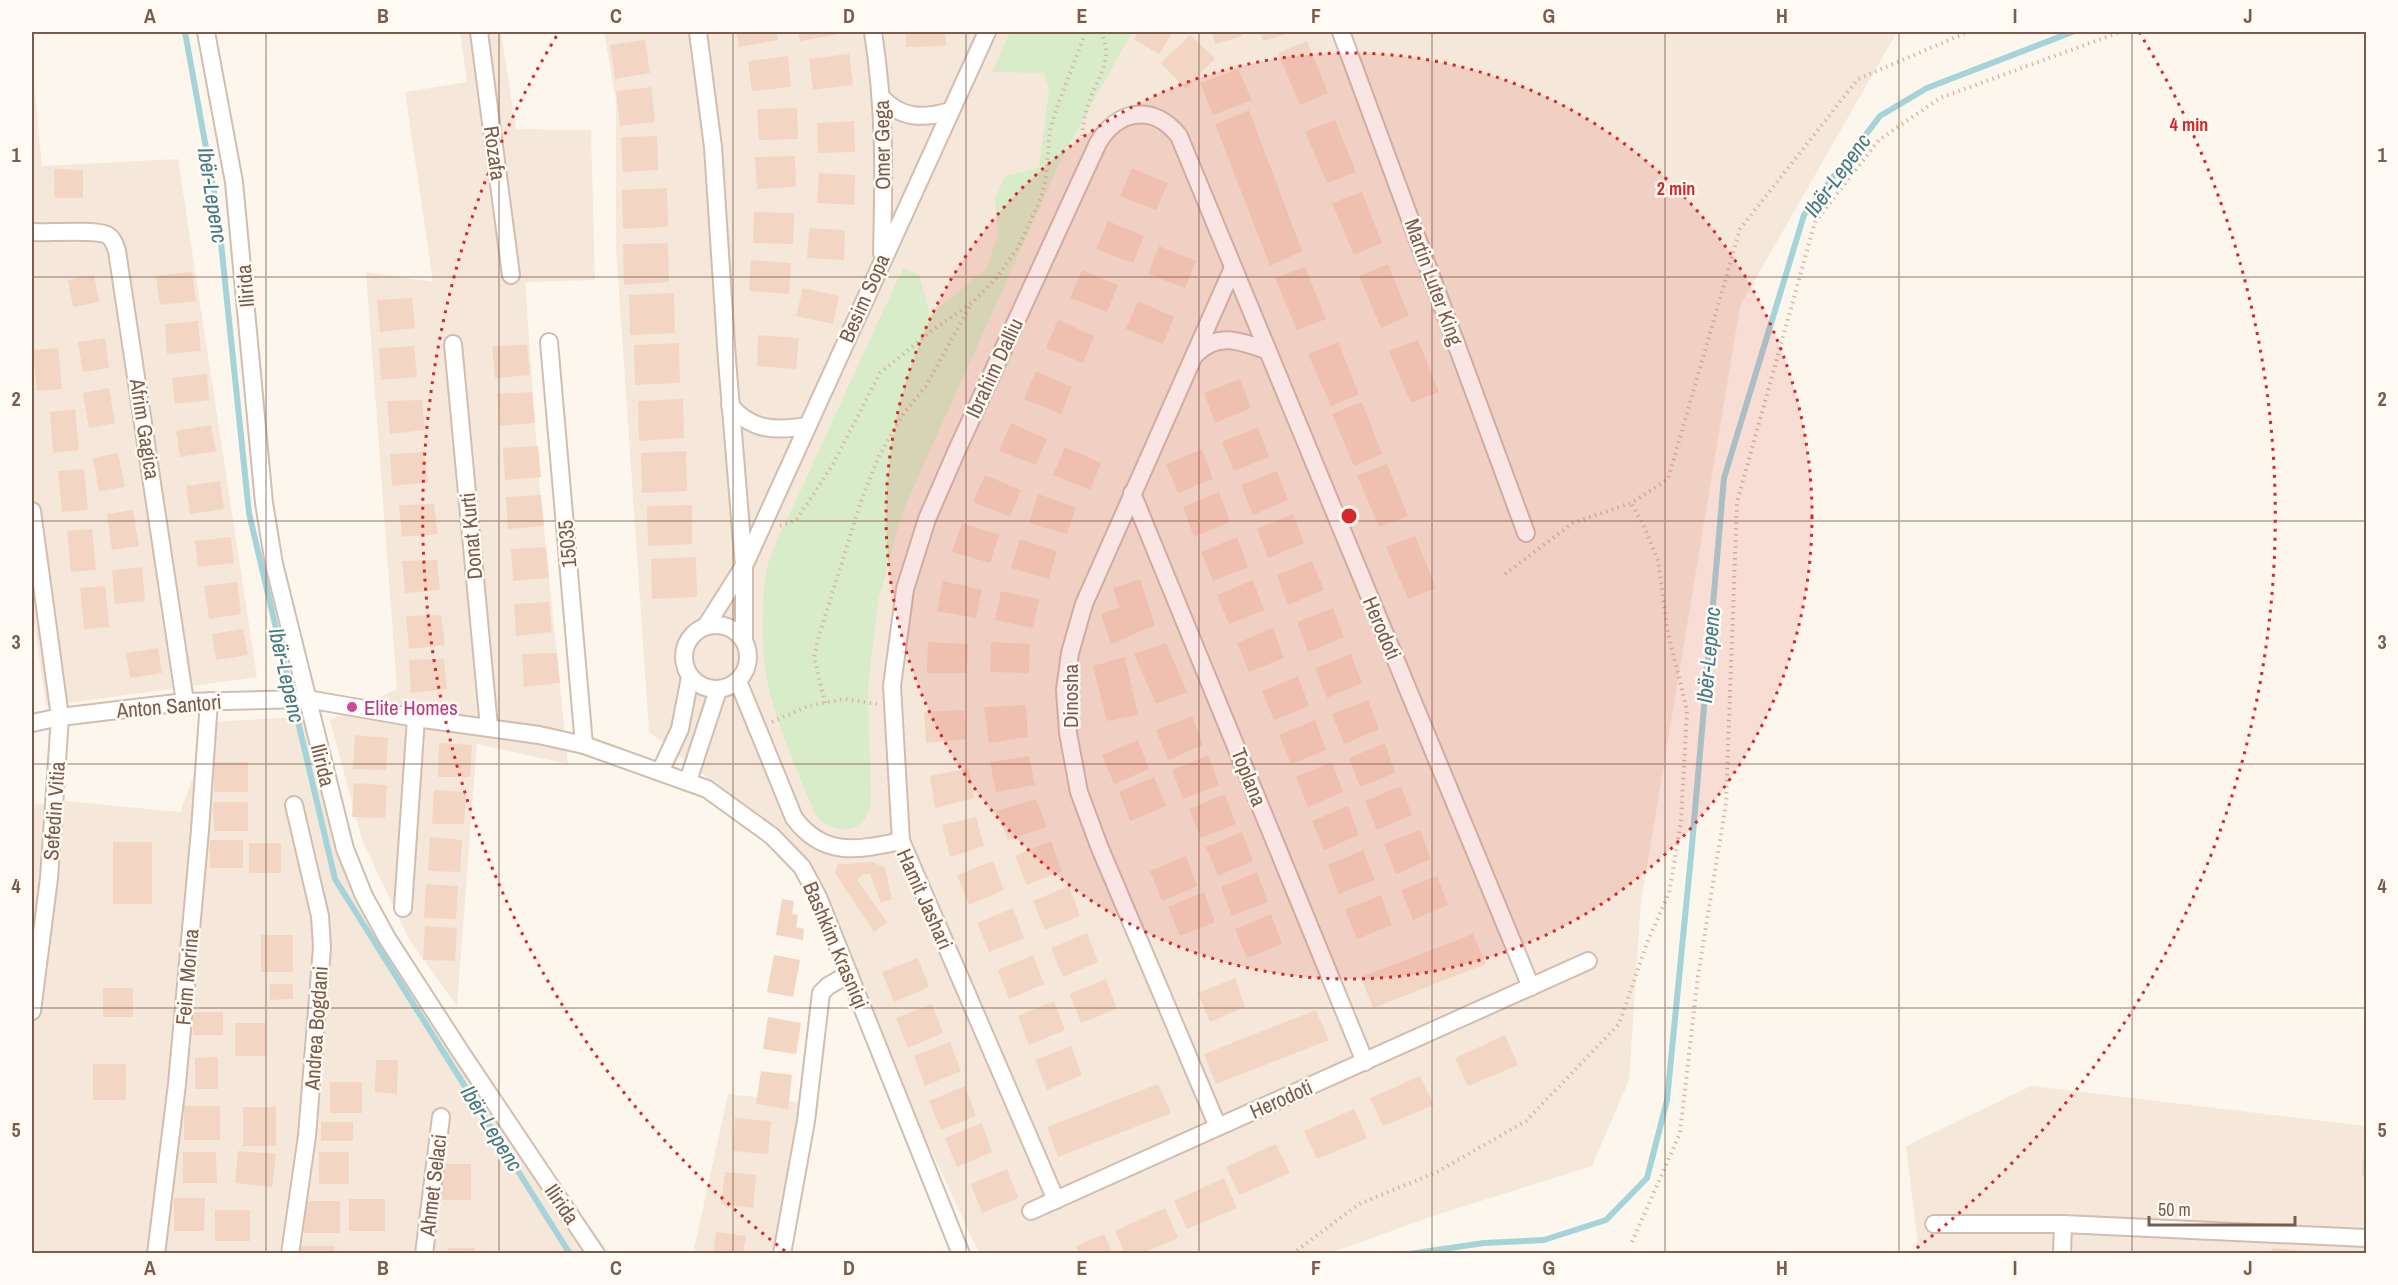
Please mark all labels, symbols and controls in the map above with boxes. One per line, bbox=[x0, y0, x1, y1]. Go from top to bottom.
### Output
text: A bbox=[144, 2, 156, 29]
text: B bbox=[377, 2, 389, 29]
text: C bbox=[610, 2, 622, 29]
text: D bbox=[843, 2, 855, 29]
text: E bbox=[1077, 2, 1088, 29]
text: F bbox=[1311, 2, 1321, 29]
text: G bbox=[1543, 2, 1555, 29]
text: H bbox=[1776, 2, 1788, 29]
text: I bbox=[2013, 2, 2017, 29]
text: J bbox=[2243, 2, 2253, 29]
street label: Omer Gega bbox=[867, 99, 897, 190]
text: 4 min bbox=[2170, 112, 2208, 137]
street label: Rozafa bbox=[477, 124, 513, 182]
water label: Ibër-Lepenc bbox=[1797, 127, 1877, 223]
text: 1 bbox=[11, 141, 21, 168]
text: 1 bbox=[2377, 141, 2387, 168]
water label: Ibër-Lepenc bbox=[191, 145, 235, 245]
text: 2 min bbox=[1657, 176, 1695, 201]
street label: Martin Luter King bbox=[1398, 215, 1471, 350]
street label: Besim Sopa bbox=[832, 249, 896, 347]
street label: Ilirida bbox=[229, 263, 261, 309]
street label: Ibrahim Dalliu bbox=[958, 313, 1030, 423]
street label: Afrim Gagica bbox=[123, 376, 167, 482]
text: 2 bbox=[11, 385, 21, 412]
text: 2 bbox=[2377, 385, 2387, 412]
street label: Donat Kurti bbox=[453, 491, 489, 581]
centre of rings bbox=[1339, 506, 1359, 526]
street label: 15035 bbox=[550, 519, 584, 569]
street label: Herodoti bbox=[1356, 592, 1408, 664]
water label: Ibër-Lepenc bbox=[1689, 606, 1727, 704]
water label: Ibër-Lepenc bbox=[262, 625, 312, 725]
text: 3 bbox=[11, 628, 21, 655]
text: 3 bbox=[2377, 628, 2387, 655]
street label: Dinosha bbox=[1056, 664, 1085, 728]
street label: Anton Santori bbox=[114, 687, 223, 725]
place label: Elite Homes bbox=[364, 693, 458, 722]
marker: Elite Homes bbox=[345, 700, 359, 714]
street label: Ilirida bbox=[304, 741, 342, 790]
street label: Toplana bbox=[1224, 744, 1274, 811]
street label: Sefedin Vitia bbox=[36, 760, 72, 862]
street label: Hamit Jashari bbox=[890, 844, 960, 954]
text: 4 bbox=[11, 872, 21, 899]
text: 4 bbox=[2377, 872, 2387, 899]
street label: Bashkim Krasniqi bbox=[796, 877, 876, 1013]
street label: Feim Morina bbox=[168, 927, 206, 1026]
street label: Andrea Bogdani bbox=[297, 965, 335, 1092]
street label: Herodoti bbox=[1245, 1072, 1317, 1126]
water label: Ibër-Lepenc bbox=[454, 1079, 530, 1177]
text: 5 bbox=[11, 1116, 21, 1143]
text: 5 bbox=[2377, 1116, 2387, 1143]
street label: Ahmet Selaci bbox=[412, 1132, 454, 1239]
street label: Ilirida bbox=[538, 1178, 586, 1230]
scale bar bbox=[2149, 1189, 2294, 1227]
text: 50 m bbox=[2158, 1197, 2191, 1222]
text: A bbox=[144, 1254, 156, 1281]
text: B bbox=[377, 1254, 389, 1281]
text: C bbox=[610, 1254, 622, 1281]
text: D bbox=[843, 1254, 855, 1281]
text: E bbox=[1077, 1254, 1088, 1281]
text: F bbox=[1311, 1254, 1321, 1281]
text: G bbox=[1543, 1254, 1555, 1281]
text: H bbox=[1776, 1254, 1788, 1281]
text: I bbox=[2013, 1254, 2017, 1281]
text: J bbox=[2243, 1254, 2253, 1281]

